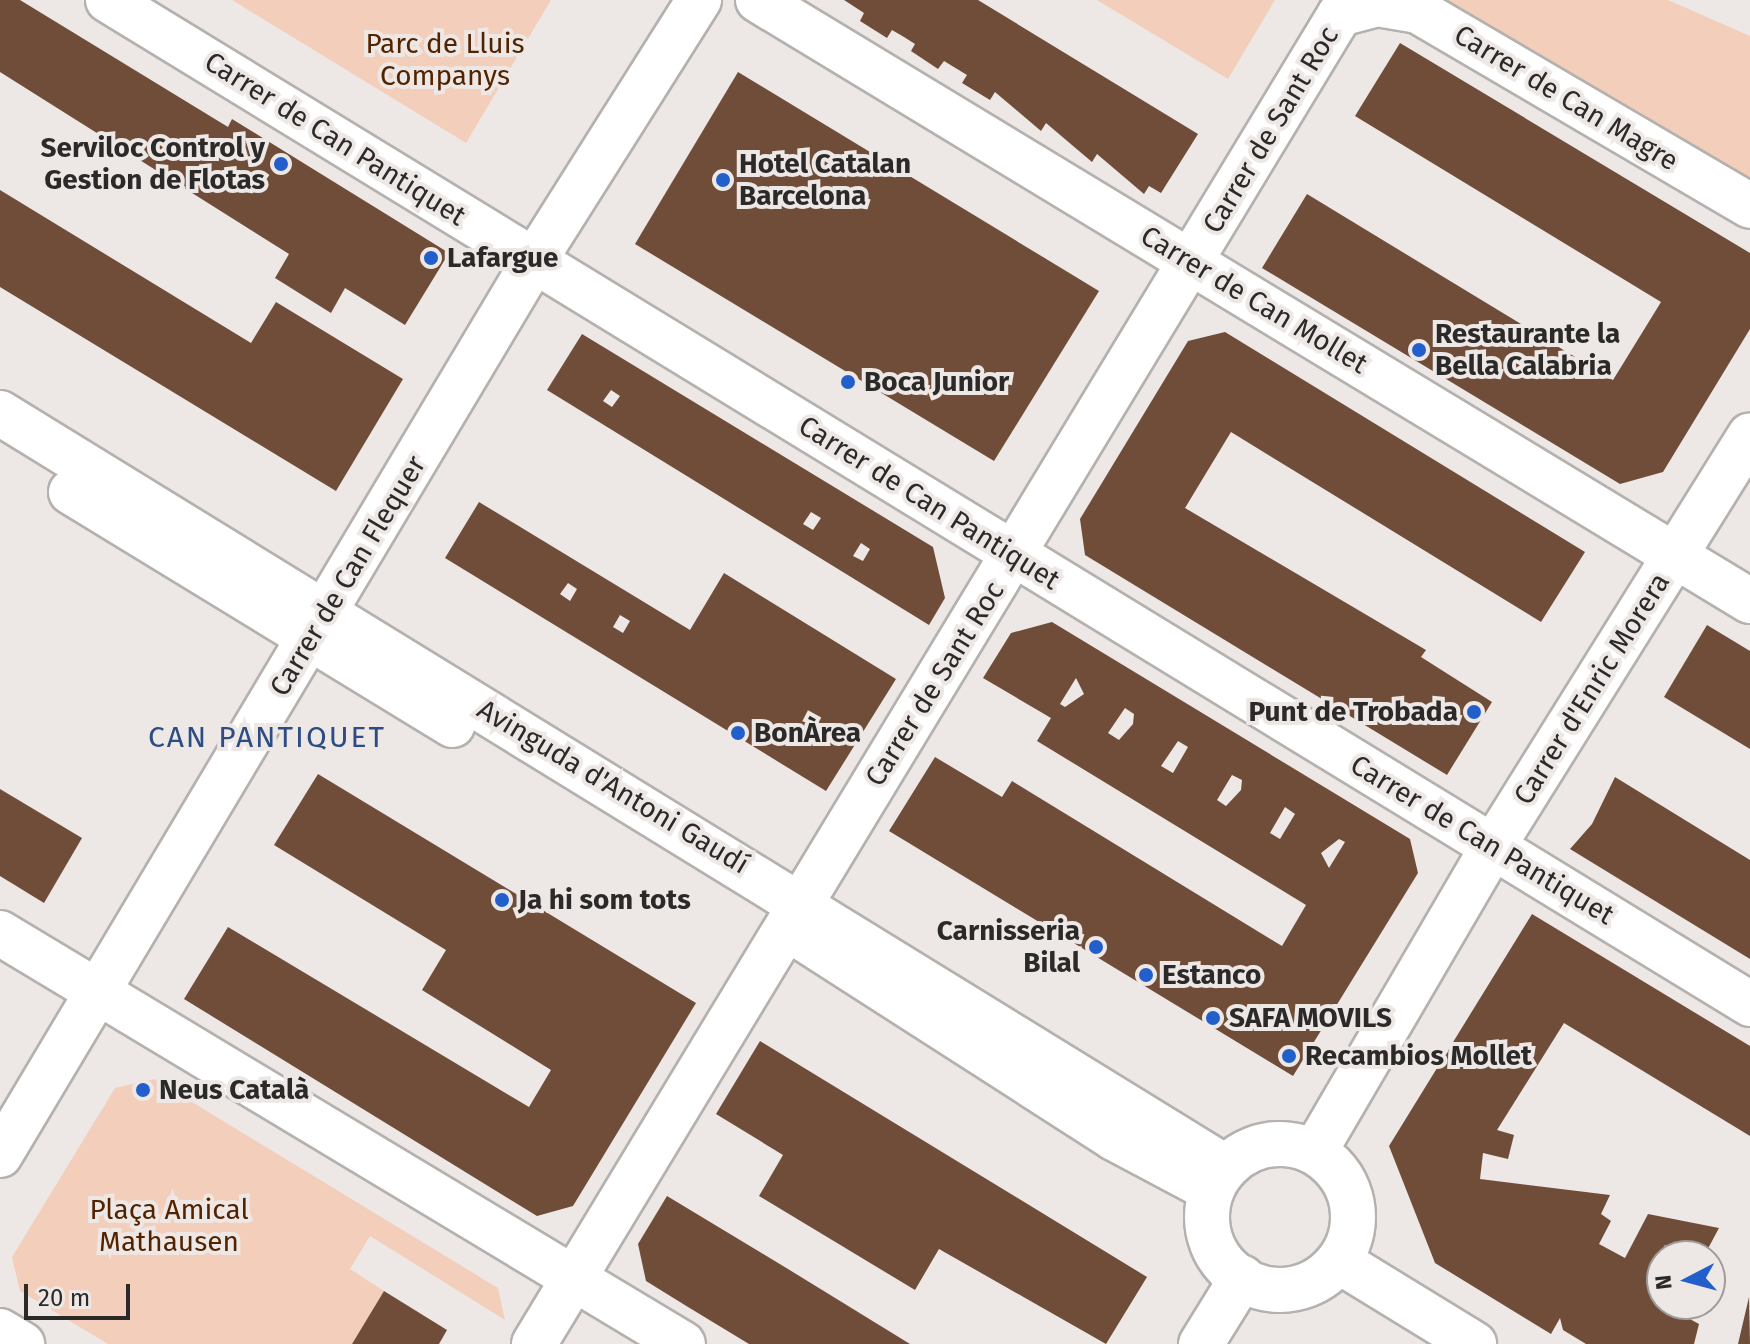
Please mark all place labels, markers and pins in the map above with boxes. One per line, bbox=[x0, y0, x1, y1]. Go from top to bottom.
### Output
place label: Serviloc Control y Gestion de Flotas bbox=[40, 131, 265, 197]
place label: Hotel Catalan Barcelona bbox=[739, 147, 911, 213]
marker: Serviloc Control y Gestion de Flotas bbox=[272, 155, 290, 173]
marker: Hotel Catalan Barcelona bbox=[714, 171, 732, 189]
place label: Lafargue bbox=[447, 241, 559, 275]
marker: Lafargue bbox=[422, 249, 440, 267]
place label: Restaurante la Bella Calabria bbox=[1435, 317, 1620, 383]
marker: Restaurante la Bella Calabria bbox=[1410, 341, 1428, 359]
place label: Boca Junior bbox=[864, 365, 1009, 399]
marker: Boca Junior bbox=[839, 373, 857, 391]
place label: Punt de Trobada bbox=[1248, 695, 1458, 729]
marker: Punt de Trobada bbox=[1465, 703, 1483, 721]
place label: BonÀrea bbox=[754, 716, 861, 750]
marker: BonÀrea bbox=[729, 724, 747, 742]
place label: Ja hi som tots bbox=[518, 883, 691, 917]
marker: Ja hi som tots bbox=[493, 891, 511, 909]
place label: Carnisseria Bilal bbox=[937, 914, 1080, 980]
marker: Carnisseria Bilal bbox=[1087, 938, 1105, 956]
place label: Estanco bbox=[1162, 958, 1261, 992]
marker: Estanco bbox=[1137, 966, 1155, 984]
place label: SAFA MOVILS bbox=[1229, 1001, 1392, 1035]
marker: SAFA MOVILS bbox=[1204, 1009, 1222, 1027]
place label: Recambios Mollet bbox=[1305, 1039, 1532, 1073]
marker: Recambios Mollet bbox=[1280, 1047, 1298, 1065]
place label: Neus Català bbox=[159, 1073, 309, 1107]
marker: Neus Català bbox=[134, 1081, 152, 1099]

